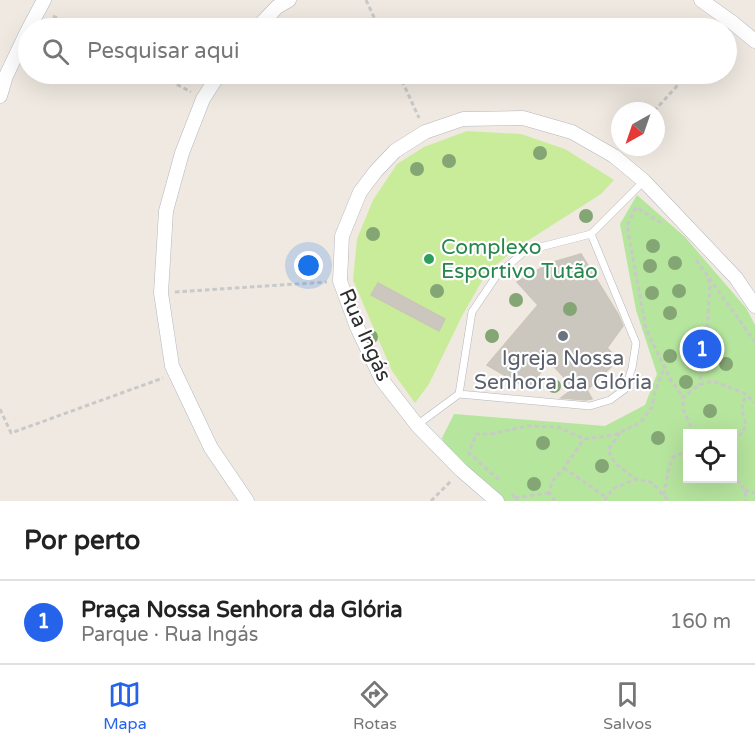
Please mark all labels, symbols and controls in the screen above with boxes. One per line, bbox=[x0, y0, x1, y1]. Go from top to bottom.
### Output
search box bbox=[18, 18, 737, 84]
icon: search bbox=[39, 35, 72, 68]
text: Pesquisar aqui bbox=[87, 38, 239, 64]
north arrow bbox=[611, 102, 665, 156]
place label: Complexo Esportivo Tutão bbox=[441, 235, 598, 284]
your location bbox=[294, 251, 323, 280]
marker: Complexo Esportivo Tutão bbox=[422, 252, 436, 266]
street label: Rua Ingás bbox=[334, 285, 396, 385]
pin: 1 bbox=[682, 326, 722, 372]
marker: Igreja Nossa Senhora da Glória bbox=[556, 329, 570, 343]
place label: Igreja Nossa Senhora da Glória bbox=[474, 346, 652, 395]
map controls bbox=[683, 429, 737, 483]
button: locate bbox=[683, 429, 737, 483]
text: Por perto bbox=[24, 525, 140, 556]
text: Praça Nossa Senhora da Glória bbox=[81, 597, 403, 623]
text: 1 bbox=[37, 610, 50, 634]
text: 160 m bbox=[670, 610, 731, 634]
text: Parque · Rua Ingás bbox=[81, 623, 258, 647]
tab: Mapa bbox=[103, 678, 147, 734]
tab: Rotas bbox=[353, 678, 397, 734]
tab: Salvos bbox=[603, 678, 652, 734]

